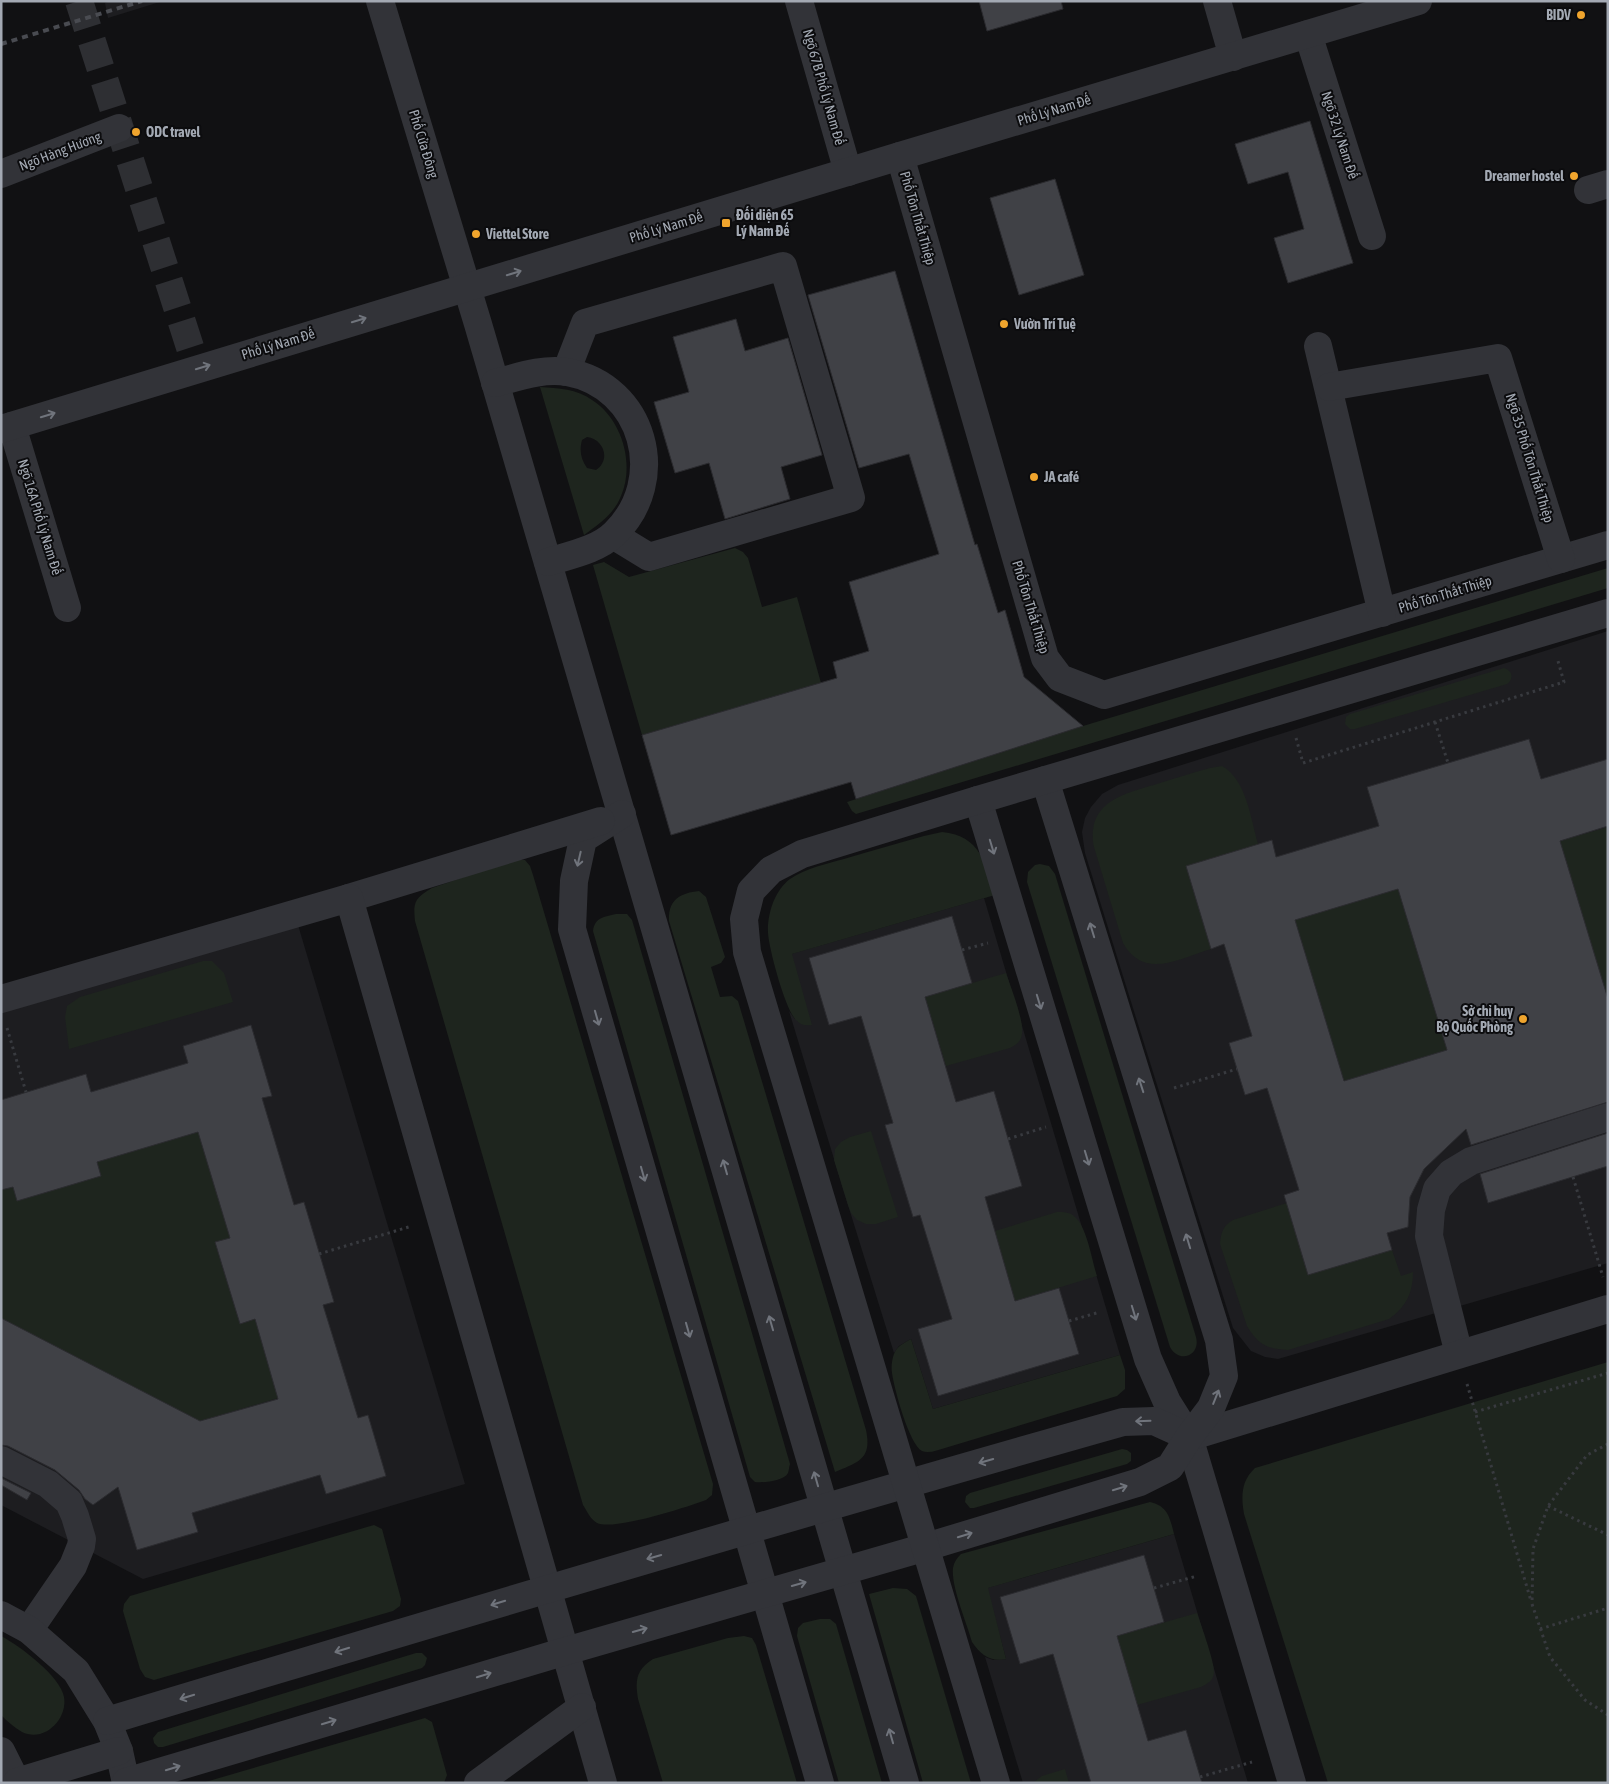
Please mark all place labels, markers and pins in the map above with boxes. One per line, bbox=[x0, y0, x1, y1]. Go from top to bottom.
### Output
place label: BIDV bbox=[1546, 7, 1571, 23]
marker: BIDV bbox=[1575, 9, 1587, 21]
place label: ODC travel bbox=[146, 124, 201, 140]
marker: ODC travel bbox=[130, 126, 142, 138]
place label: Dreamer hostel bbox=[1484, 168, 1564, 184]
marker: Dreamer hostel bbox=[1568, 170, 1580, 182]
place label: Đối diện 65 Lý Nam Đế bbox=[736, 206, 794, 239]
marker: Đối diện 65 Lý Nam Đế bbox=[720, 217, 732, 229]
place label: Viettel Store bbox=[485, 226, 549, 242]
marker: Viettel Store bbox=[470, 228, 482, 240]
place label: Vườn Trí Tuệ bbox=[1013, 316, 1076, 332]
marker: Vườn Trí Tuệ bbox=[998, 318, 1010, 330]
place label: JA café bbox=[1043, 469, 1079, 485]
marker: JA café bbox=[1028, 471, 1040, 483]
place label: Sở chỉ huy Bộ Quốc Phòng bbox=[1436, 1003, 1514, 1035]
marker: Sở chỉ huy Bộ Quốc Phòng bbox=[1517, 1013, 1529, 1025]

